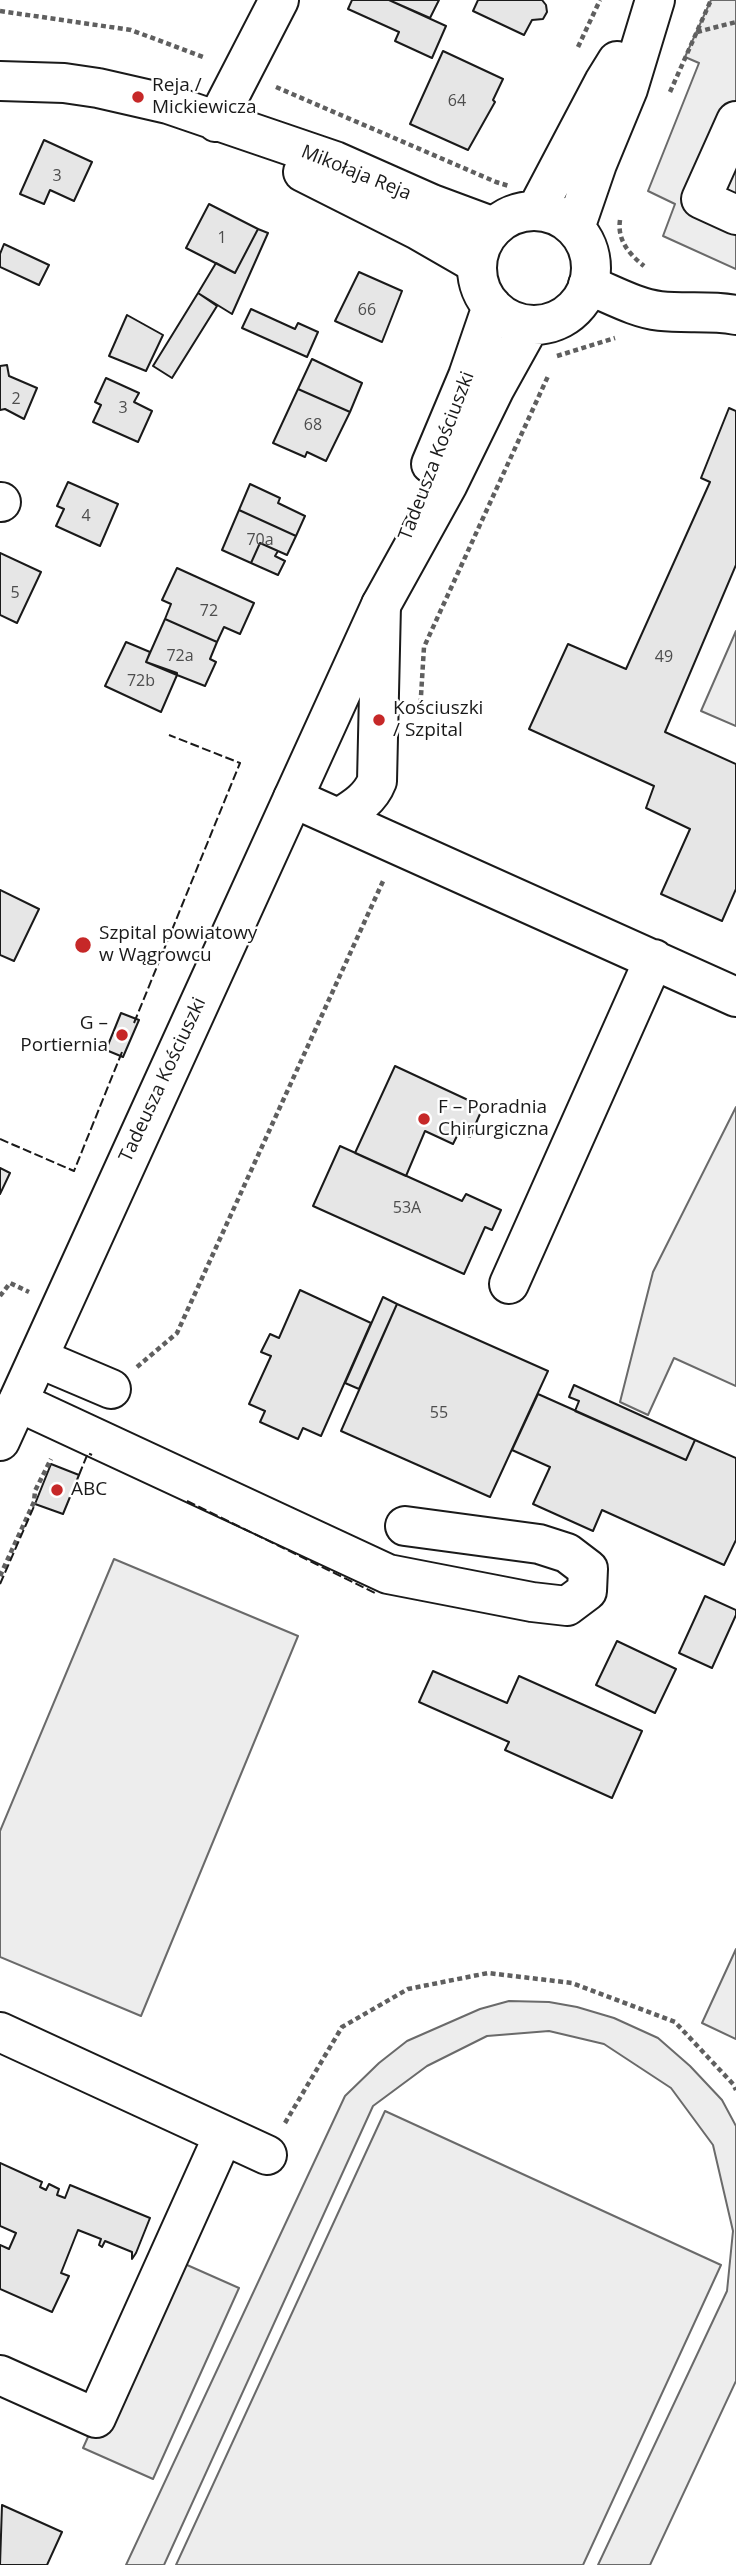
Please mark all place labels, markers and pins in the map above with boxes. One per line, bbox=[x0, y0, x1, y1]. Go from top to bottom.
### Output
place label: Reja / Mickiewicza bbox=[152, 75, 257, 119]
marker: Reja / Mickiewicza bbox=[130, 89, 146, 105]
place label: Kościuszki / Szpital bbox=[393, 698, 483, 742]
marker: Kościuszki / Szpital bbox=[371, 712, 387, 728]
place label: Szpital powiatowy w Wągrowcu bbox=[99, 923, 257, 967]
marker: Szpital powiatowy w Wągrowcu bbox=[73, 935, 93, 955]
place label: G – Portiernia bbox=[20, 1013, 108, 1057]
marker: G – Portiernia bbox=[114, 1027, 130, 1043]
place label: F – Poradnia Chirurgiczna bbox=[438, 1097, 549, 1141]
marker: F – Poradnia Chirurgiczna bbox=[416, 1111, 432, 1127]
place label: ABC bbox=[71, 1479, 107, 1501]
marker: ABC bbox=[49, 1482, 65, 1498]

